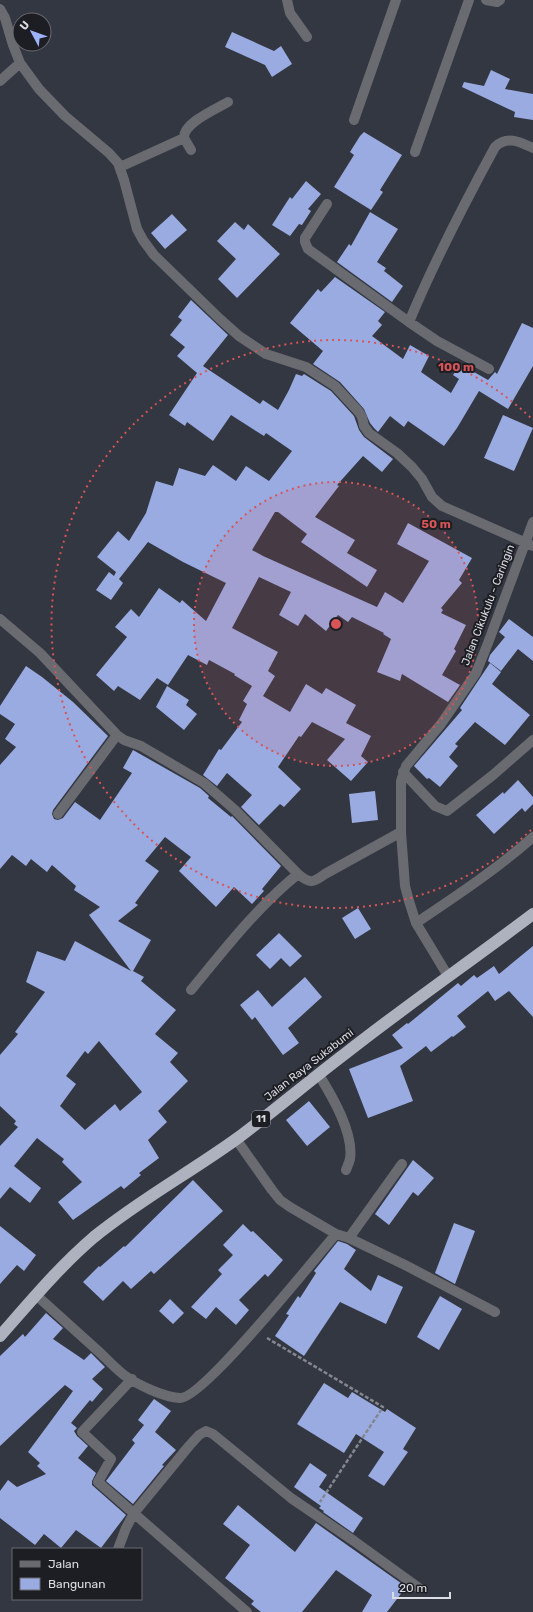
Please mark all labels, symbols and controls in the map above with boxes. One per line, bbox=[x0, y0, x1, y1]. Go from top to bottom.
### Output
north arrow bbox=[12, 12, 52, 52]
text: U bbox=[17, 18, 32, 33]
text: 100 m bbox=[438, 360, 474, 374]
text: 50 m bbox=[421, 517, 451, 531]
street label: Jalan Cikukulu - Caringin bbox=[459, 543, 517, 667]
centre of rings bbox=[329, 617, 343, 631]
street label: Jalan Raya Sukabumi bbox=[262, 1026, 356, 1104]
road number: 11 bbox=[252, 1111, 270, 1127]
legend bbox=[12, 1548, 142, 1600]
text: Jalan bbox=[48, 1557, 79, 1571]
scale bar bbox=[393, 1574, 450, 1600]
text: Bangunan bbox=[48, 1577, 105, 1591]
text: 20 m bbox=[399, 1581, 427, 1595]

